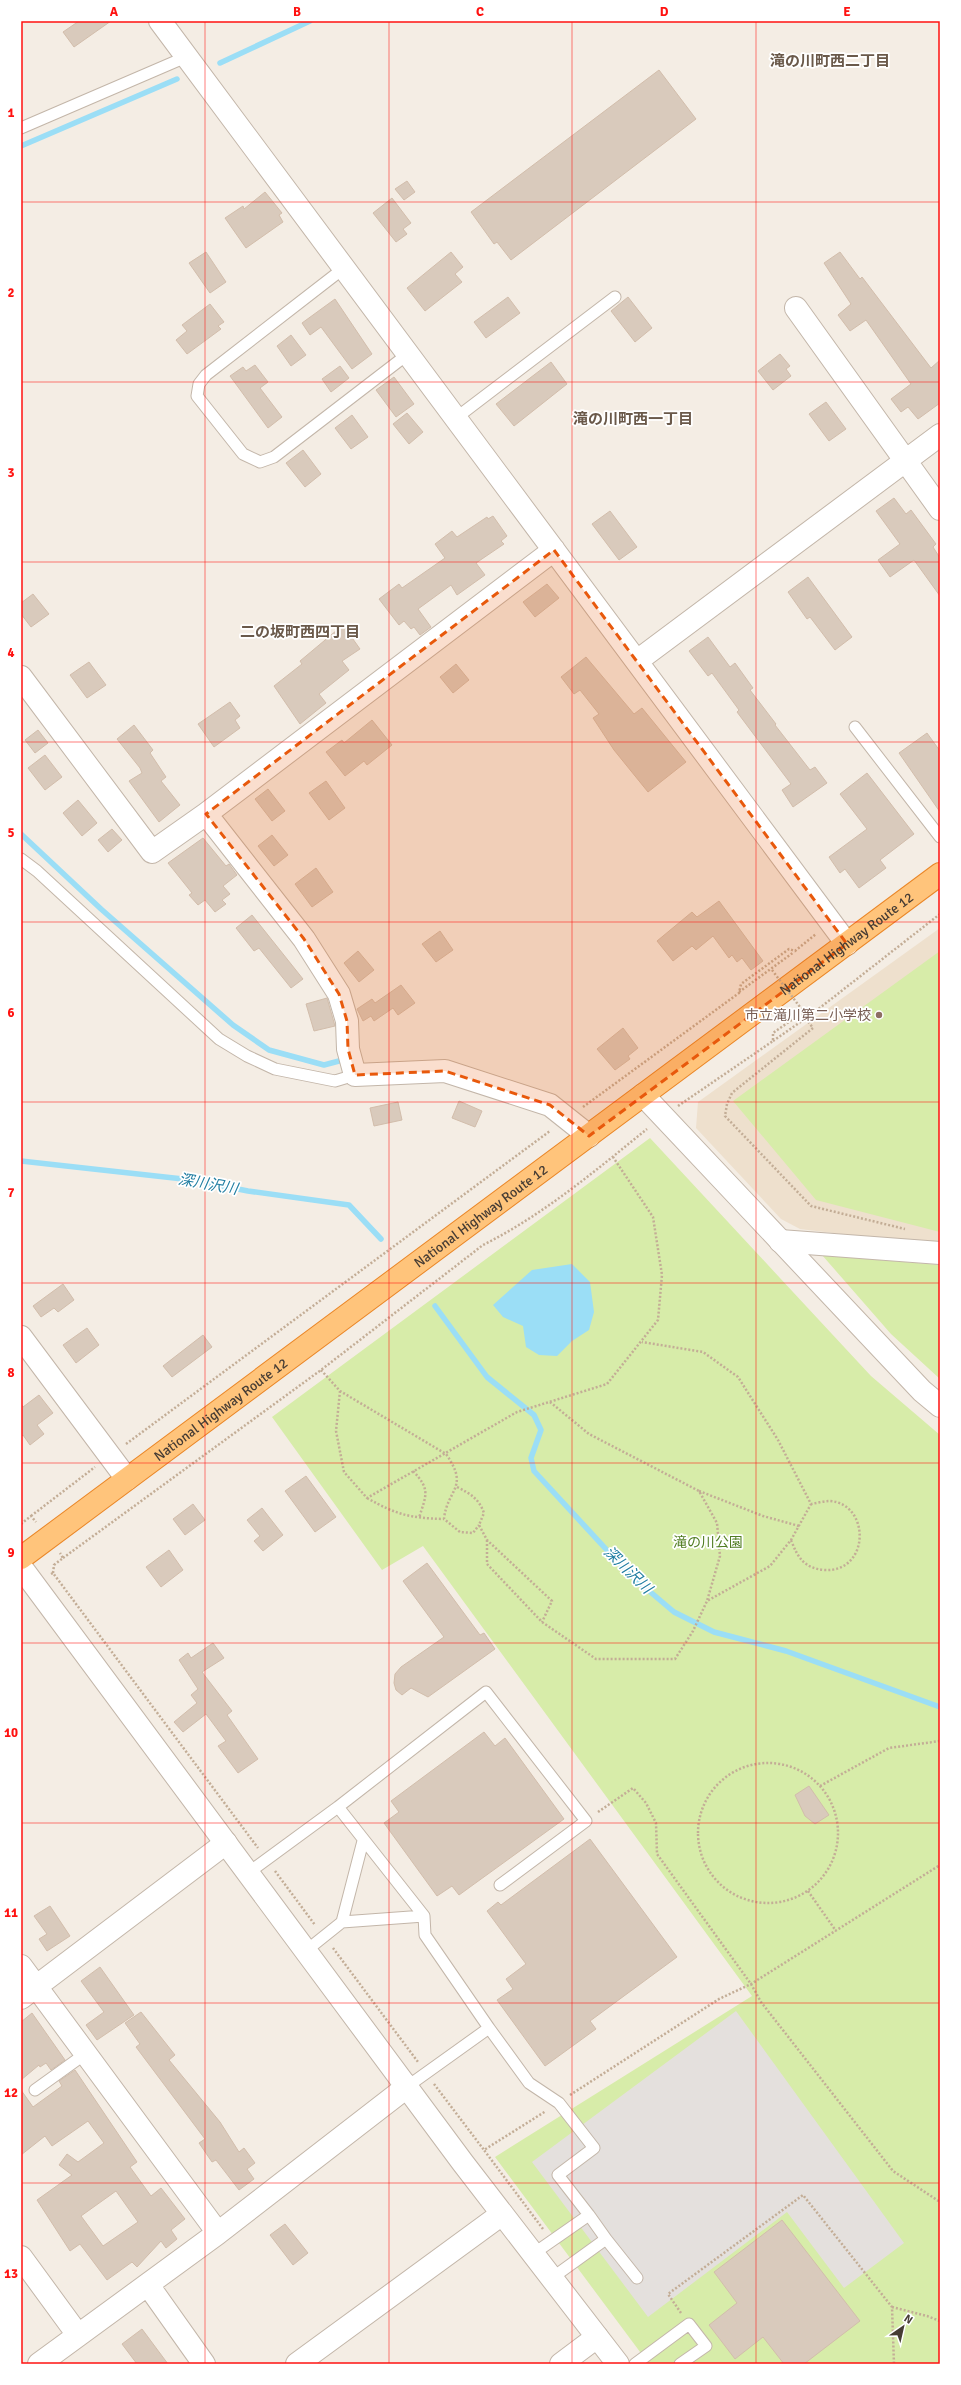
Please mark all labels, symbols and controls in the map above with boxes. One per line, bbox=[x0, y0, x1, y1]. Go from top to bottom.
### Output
text: A bbox=[110, 4, 119, 20]
text: B bbox=[293, 4, 301, 20]
text: C bbox=[476, 4, 484, 20]
text: D bbox=[660, 4, 669, 20]
text: E bbox=[843, 4, 851, 20]
district label: 滝の川町西二丁目 bbox=[770, 52, 890, 70]
text: 1 bbox=[7, 105, 15, 121]
text: 2 bbox=[7, 285, 15, 301]
district label: 滝の川町西一丁目 bbox=[573, 410, 693, 428]
text: 3 bbox=[7, 465, 15, 481]
district label: 二の坂町西四丁目 bbox=[240, 623, 360, 641]
text: 4 bbox=[7, 645, 15, 661]
text: 5 bbox=[7, 825, 15, 841]
street label: National Highway Route 12 bbox=[776, 888, 917, 999]
text: 6 bbox=[7, 1005, 15, 1021]
place label: 市立滝川第二小学校 bbox=[745, 1007, 871, 1024]
marker: 市立滝川第二小学校 bbox=[874, 1010, 884, 1020]
street label: National Highway Route 12 bbox=[410, 1161, 551, 1271]
water label: 深川沢川 bbox=[177, 1170, 241, 1198]
text: 7 bbox=[7, 1185, 15, 1201]
street label: National Highway Route 12 bbox=[151, 1354, 291, 1465]
text: 8 bbox=[7, 1365, 15, 1381]
park label: 滝の川公園 bbox=[673, 1534, 743, 1551]
water label: 深川沢川 bbox=[600, 1543, 657, 1599]
text: 9 bbox=[7, 1545, 15, 1561]
text: 10 bbox=[4, 1725, 18, 1741]
text: 11 bbox=[4, 1905, 18, 1921]
text: 12 bbox=[4, 2085, 18, 2101]
text: 13 bbox=[4, 2266, 18, 2282]
north arrow bbox=[883, 2307, 923, 2347]
text: N bbox=[902, 2312, 915, 2327]

